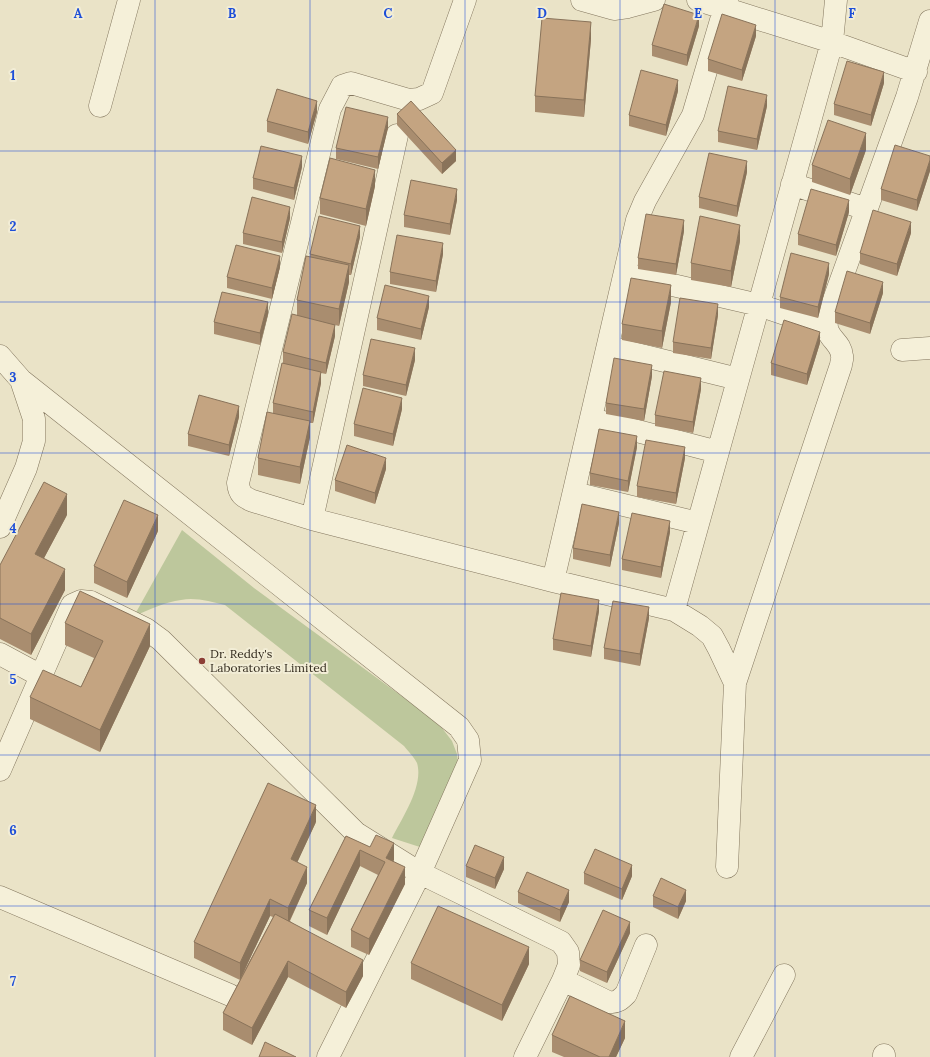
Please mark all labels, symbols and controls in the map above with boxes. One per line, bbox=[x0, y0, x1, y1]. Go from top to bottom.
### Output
text: A bbox=[74, 5, 83, 22]
text: B bbox=[228, 5, 237, 22]
text: C bbox=[384, 5, 393, 22]
text: D bbox=[537, 5, 547, 22]
text: E bbox=[694, 5, 702, 22]
text: F bbox=[848, 5, 856, 22]
text: 1 bbox=[10, 67, 16, 84]
text: 2 bbox=[10, 218, 17, 235]
text: 3 bbox=[9, 369, 17, 386]
text: 4 bbox=[9, 520, 17, 537]
place label: Dr. Reddy's Laboratories Limited bbox=[210, 646, 327, 675]
marker: Dr. Reddy's Laboratories Limited bbox=[197, 656, 207, 666]
text: 5 bbox=[9, 671, 17, 688]
text: 6 bbox=[9, 822, 17, 839]
text: 7 bbox=[10, 973, 16, 990]

